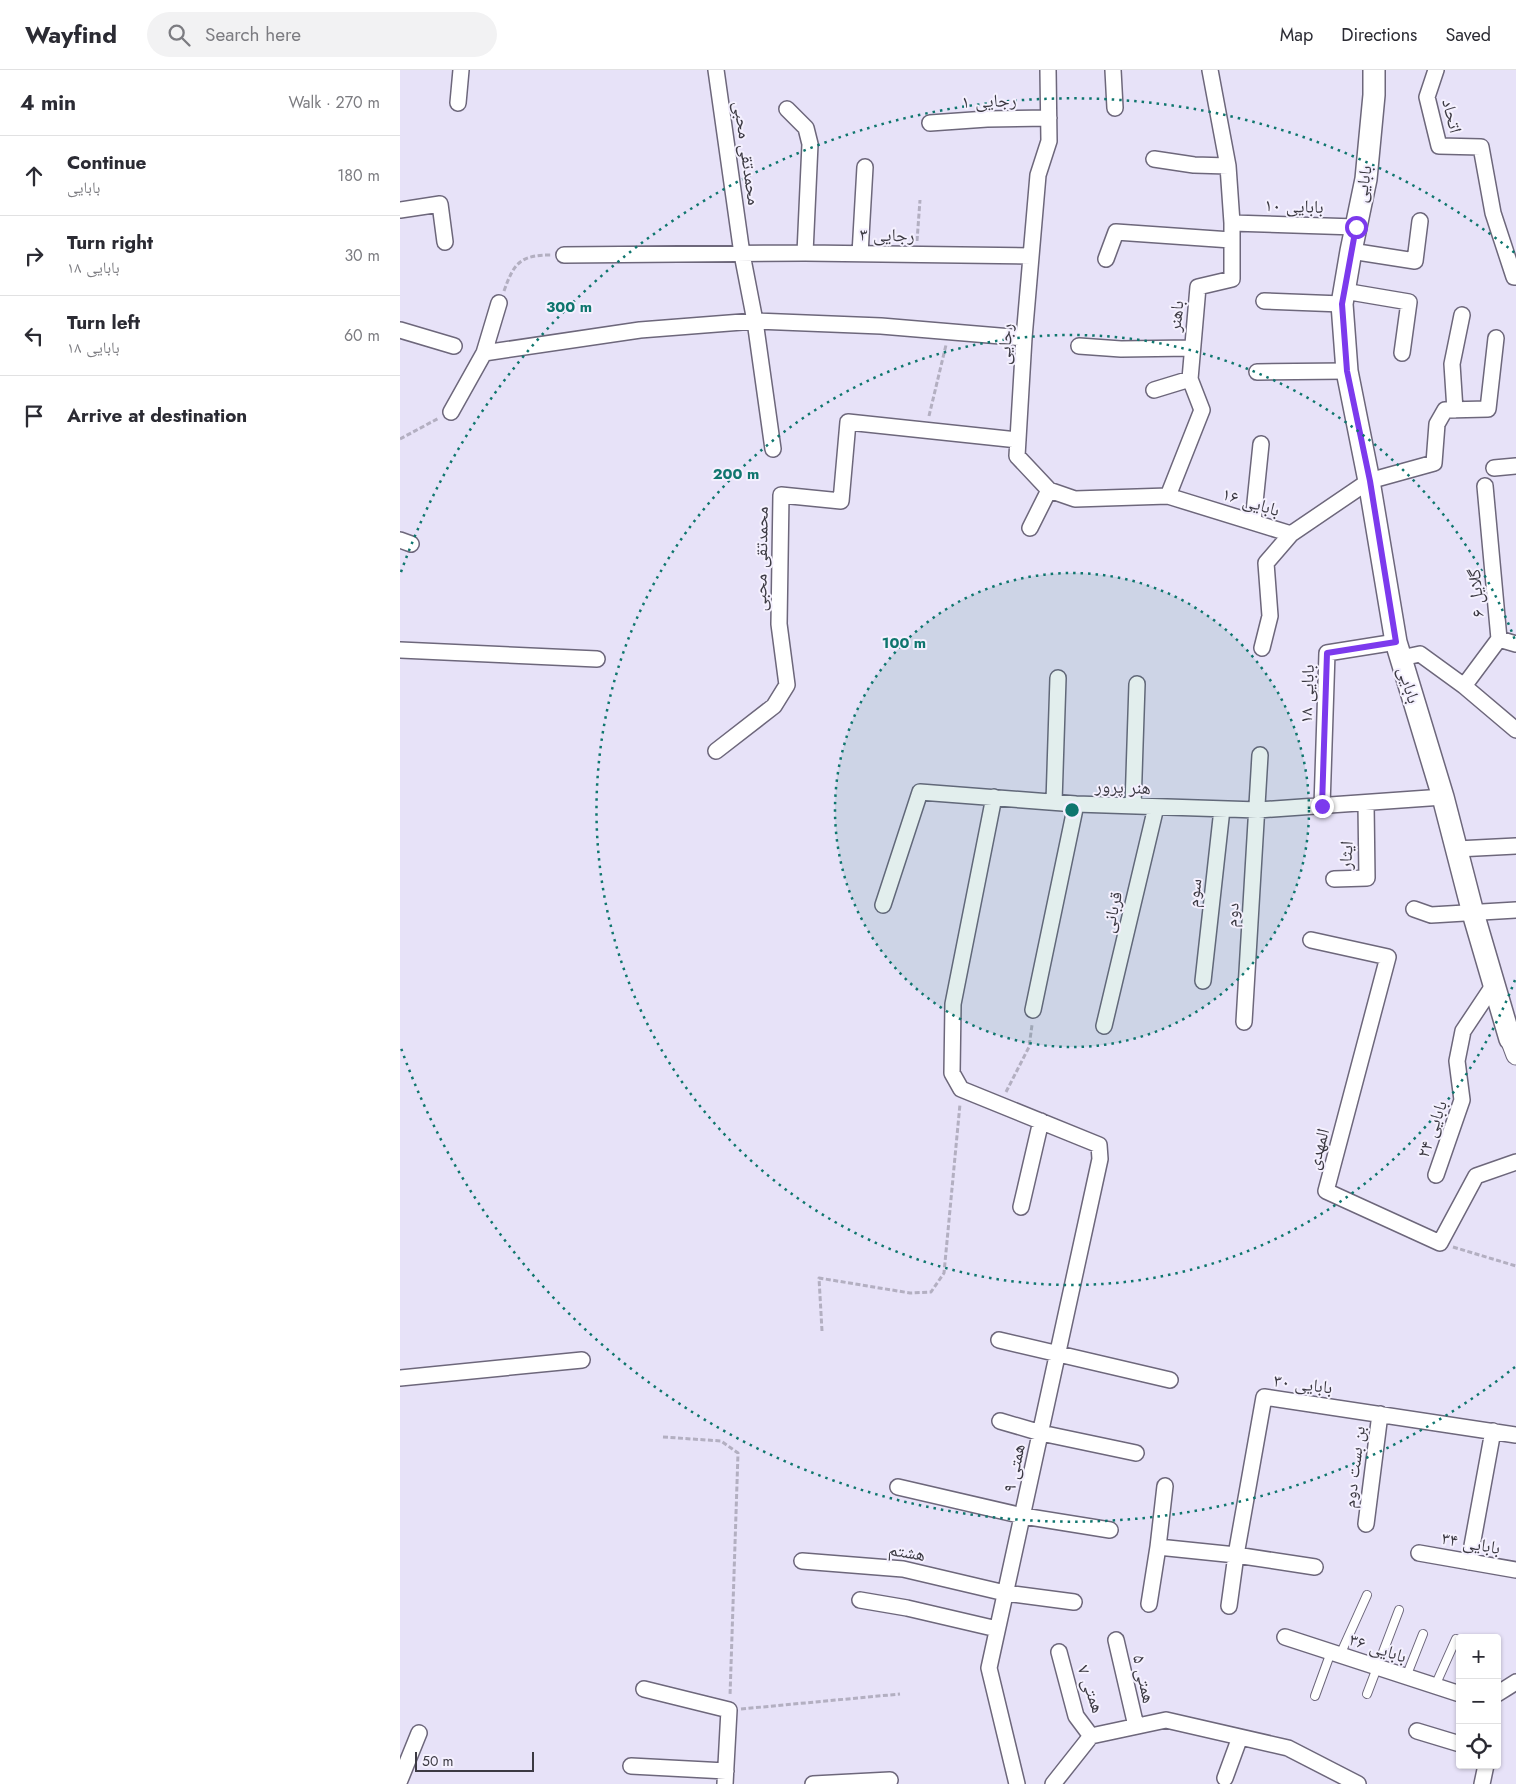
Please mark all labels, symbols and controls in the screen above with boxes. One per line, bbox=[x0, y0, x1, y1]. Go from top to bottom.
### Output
search box bbox=[147, 12, 497, 57]
text: Wayfind bbox=[25, 17, 117, 52]
icon: search bbox=[165, 21, 193, 49]
text: Search here bbox=[205, 21, 301, 48]
text: Map bbox=[1280, 22, 1313, 48]
text: Directions bbox=[1341, 22, 1417, 48]
text: Saved bbox=[1445, 22, 1491, 48]
street label: رجایی ۱ bbox=[961, 87, 1017, 115]
text: 4 min bbox=[20, 88, 76, 118]
text: Walk · 270 m bbox=[289, 91, 380, 114]
street label: اتحاد bbox=[1435, 96, 1469, 136]
street label: محمدتقی محبی bbox=[727, 99, 767, 207]
text: Continue bbox=[67, 149, 146, 176]
icon: ahead bbox=[20, 162, 48, 190]
street label: بابایی bbox=[1347, 163, 1379, 205]
text: 180 m bbox=[337, 164, 380, 187]
text: بابایی bbox=[67, 176, 100, 199]
street label: بابایی ۱۰ bbox=[1264, 192, 1324, 220]
route start bbox=[1345, 216, 1368, 239]
street label: رجایی ۳ bbox=[859, 222, 915, 248]
text: Turn right bbox=[67, 229, 153, 256]
icon: right bbox=[20, 242, 48, 270]
text: 30 m bbox=[344, 244, 380, 267]
text: بابایی ۱۸ bbox=[67, 256, 120, 279]
text: 300 m bbox=[546, 296, 592, 318]
street label: باهنر bbox=[1161, 299, 1191, 334]
text: Turn left bbox=[67, 309, 140, 336]
icon: left bbox=[20, 322, 48, 350]
street label: رجایی bbox=[991, 322, 1019, 366]
text: 60 m bbox=[344, 324, 380, 347]
text: بابایی ۱۸ bbox=[67, 336, 120, 359]
icon: arrive bbox=[20, 402, 48, 430]
text: Arrive at destination bbox=[67, 402, 247, 429]
text: 200 m bbox=[713, 463, 759, 485]
street label: بابایی ۱۶ bbox=[1219, 481, 1283, 523]
street label: محمدتقی محبی bbox=[747, 506, 775, 612]
street label: گلایل ۶ bbox=[1461, 567, 1491, 618]
text: 100 m bbox=[882, 632, 926, 654]
street label: بابایی bbox=[1391, 663, 1427, 707]
street label: بابایی ۱۸ bbox=[1293, 664, 1321, 724]
street label: هنر پرور bbox=[1094, 773, 1151, 801]
route end bbox=[1311, 795, 1334, 818]
centre of rings bbox=[1063, 801, 1081, 819]
street label: ایثار bbox=[1332, 840, 1360, 871]
street label: سوم bbox=[1180, 877, 1208, 909]
street label: قربانی bbox=[1095, 889, 1129, 935]
street label: دوم bbox=[1218, 902, 1246, 928]
street label: بابایی ۲۴ bbox=[1410, 1097, 1454, 1161]
street label: المهدی bbox=[1300, 1125, 1336, 1173]
street label: بابایی ۳۰ bbox=[1272, 1367, 1334, 1401]
street label: بن بست دوم bbox=[1336, 1424, 1372, 1510]
street label: همتی ۹ bbox=[996, 1441, 1032, 1495]
street label: بابایی ۳۴ bbox=[1440, 1525, 1502, 1561]
street label: هشتم bbox=[887, 1536, 927, 1568]
street label: بابایی ۳۶ bbox=[1346, 1627, 1410, 1670]
map controls bbox=[1456, 1634, 1501, 1769]
button: + bbox=[1456, 1634, 1501, 1679]
street label: همتی ۵ bbox=[1126, 1652, 1162, 1706]
street label: همتی ۷ bbox=[1071, 1662, 1111, 1716]
button: − bbox=[1456, 1679, 1501, 1724]
button: locate bbox=[1456, 1724, 1501, 1769]
scale bar bbox=[415, 1749, 534, 1772]
text: 50 m bbox=[422, 1751, 453, 1771]

